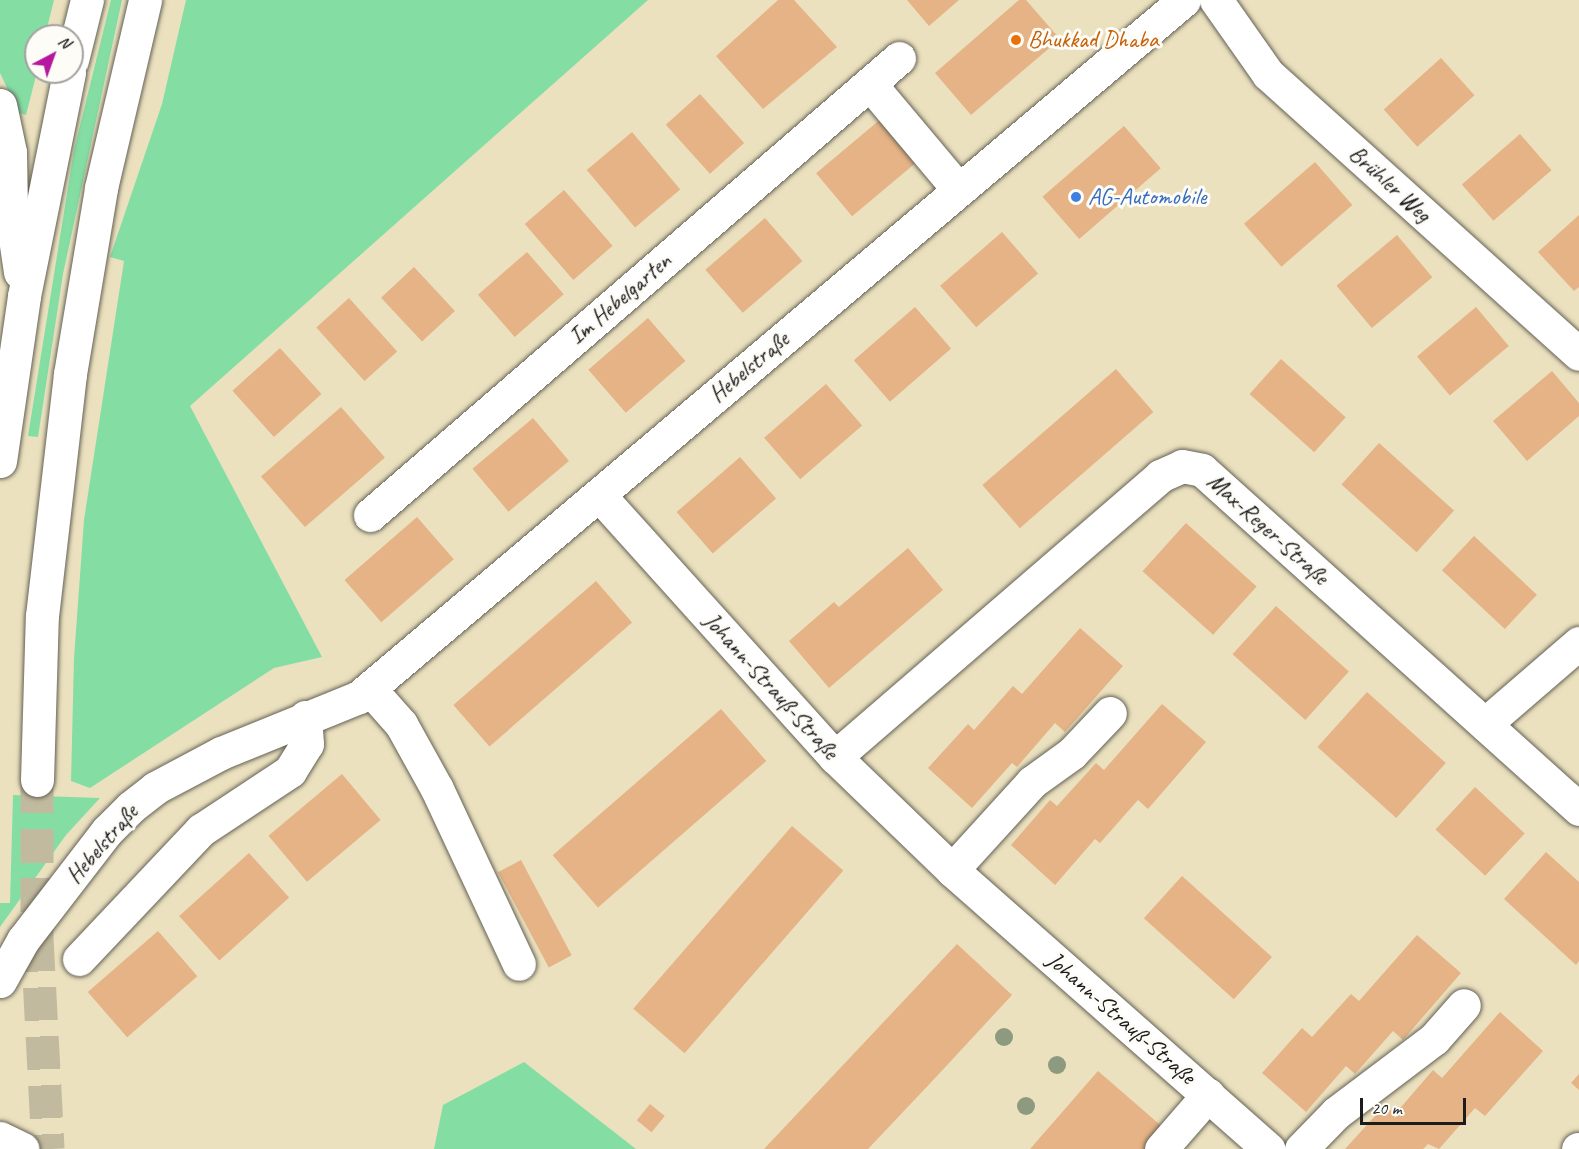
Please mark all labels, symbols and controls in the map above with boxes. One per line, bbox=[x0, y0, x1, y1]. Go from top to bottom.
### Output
north arrow bbox=[24, 24, 84, 84]
place label: Bhukkad Dhaba bbox=[1028, 26, 1159, 54]
text: N bbox=[54, 31, 75, 53]
marker: Bhukkad Dhaba bbox=[1009, 33, 1023, 47]
street label: Brühler Weg bbox=[1343, 139, 1437, 229]
place label: AG-Automobile bbox=[1088, 183, 1206, 211]
marker: AG-Automobile bbox=[1069, 190, 1083, 204]
street label: Im Hebelgarten bbox=[563, 247, 677, 351]
street label: Hebelstraße bbox=[703, 325, 795, 409]
street label: Max-Reger-Straße bbox=[1201, 467, 1335, 591]
street label: Johann-Strauß-Straße bbox=[697, 607, 845, 765]
street label: Hebelstraße bbox=[60, 798, 144, 890]
street label: Johann-Strauß-Straße bbox=[1041, 946, 1201, 1090]
scale bar bbox=[1363, 1086, 1470, 1124]
text: 20 m bbox=[1371, 1097, 1402, 1119]

